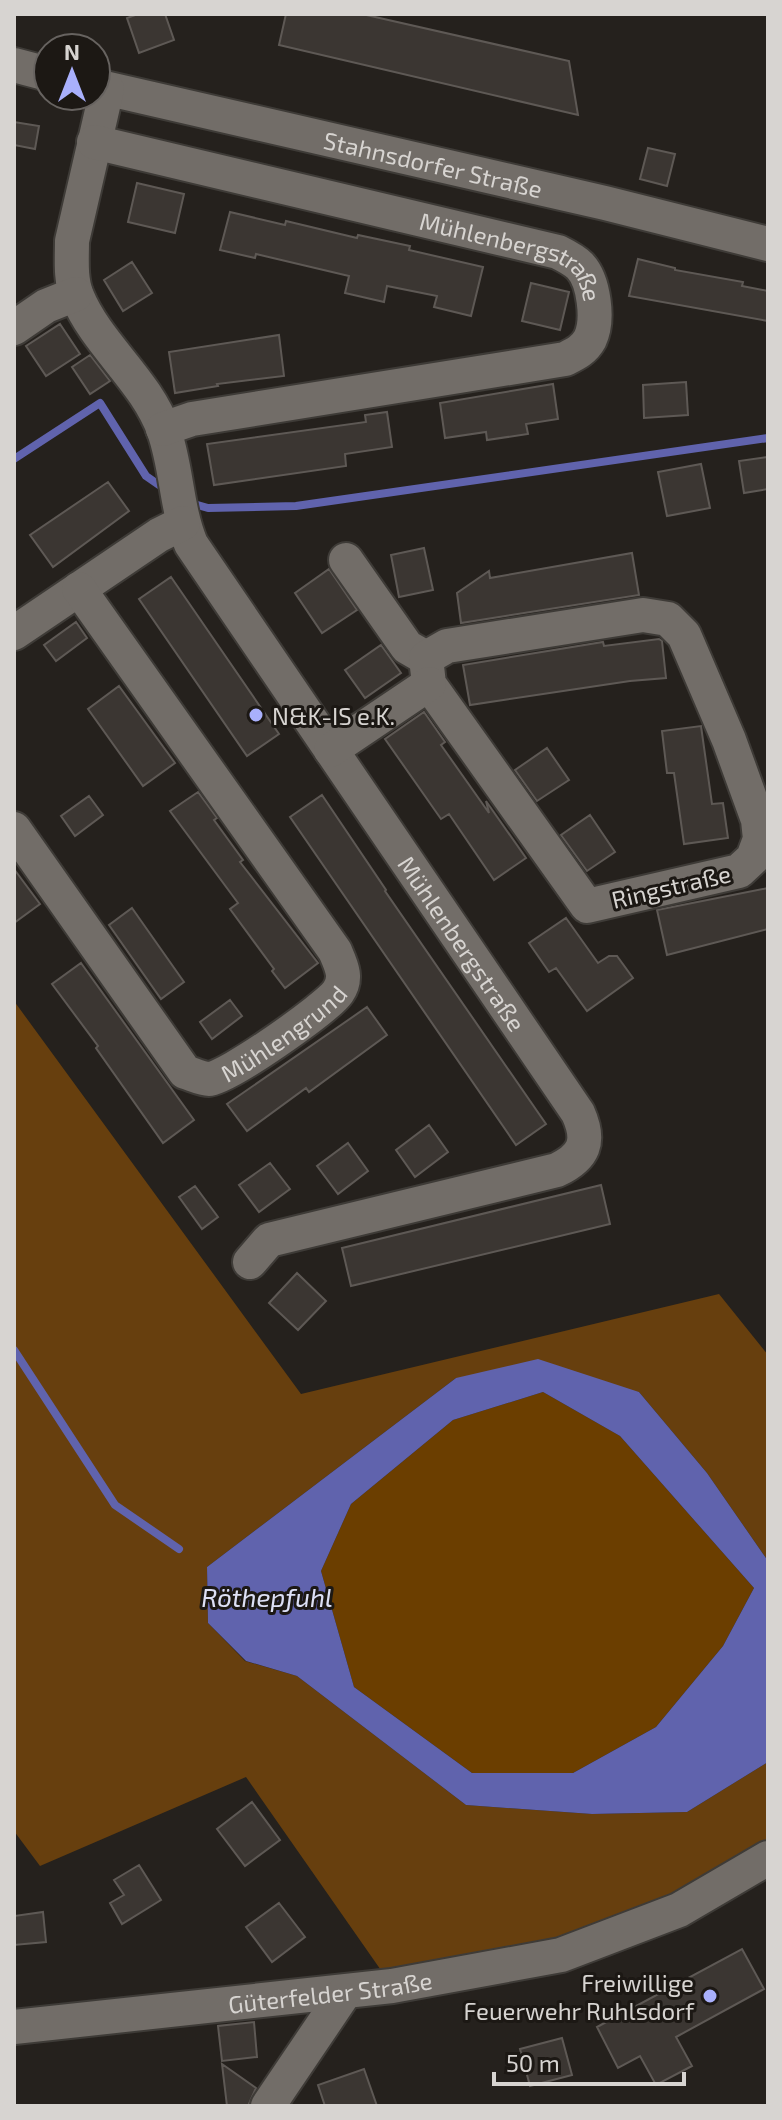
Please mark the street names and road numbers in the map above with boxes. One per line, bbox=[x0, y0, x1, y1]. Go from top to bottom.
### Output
street label: Stahnsdorfer Straße bbox=[321, 124, 545, 203]
street label: Mühlenbergstraße bbox=[417, 205, 608, 303]
street label: Mühlenbergstraße bbox=[393, 850, 532, 1036]
street label: Ringstraße bbox=[609, 858, 733, 914]
street label: Mühlengrund bbox=[215, 979, 352, 1087]
street label: Güterfelder Straße bbox=[227, 1964, 434, 2018]

